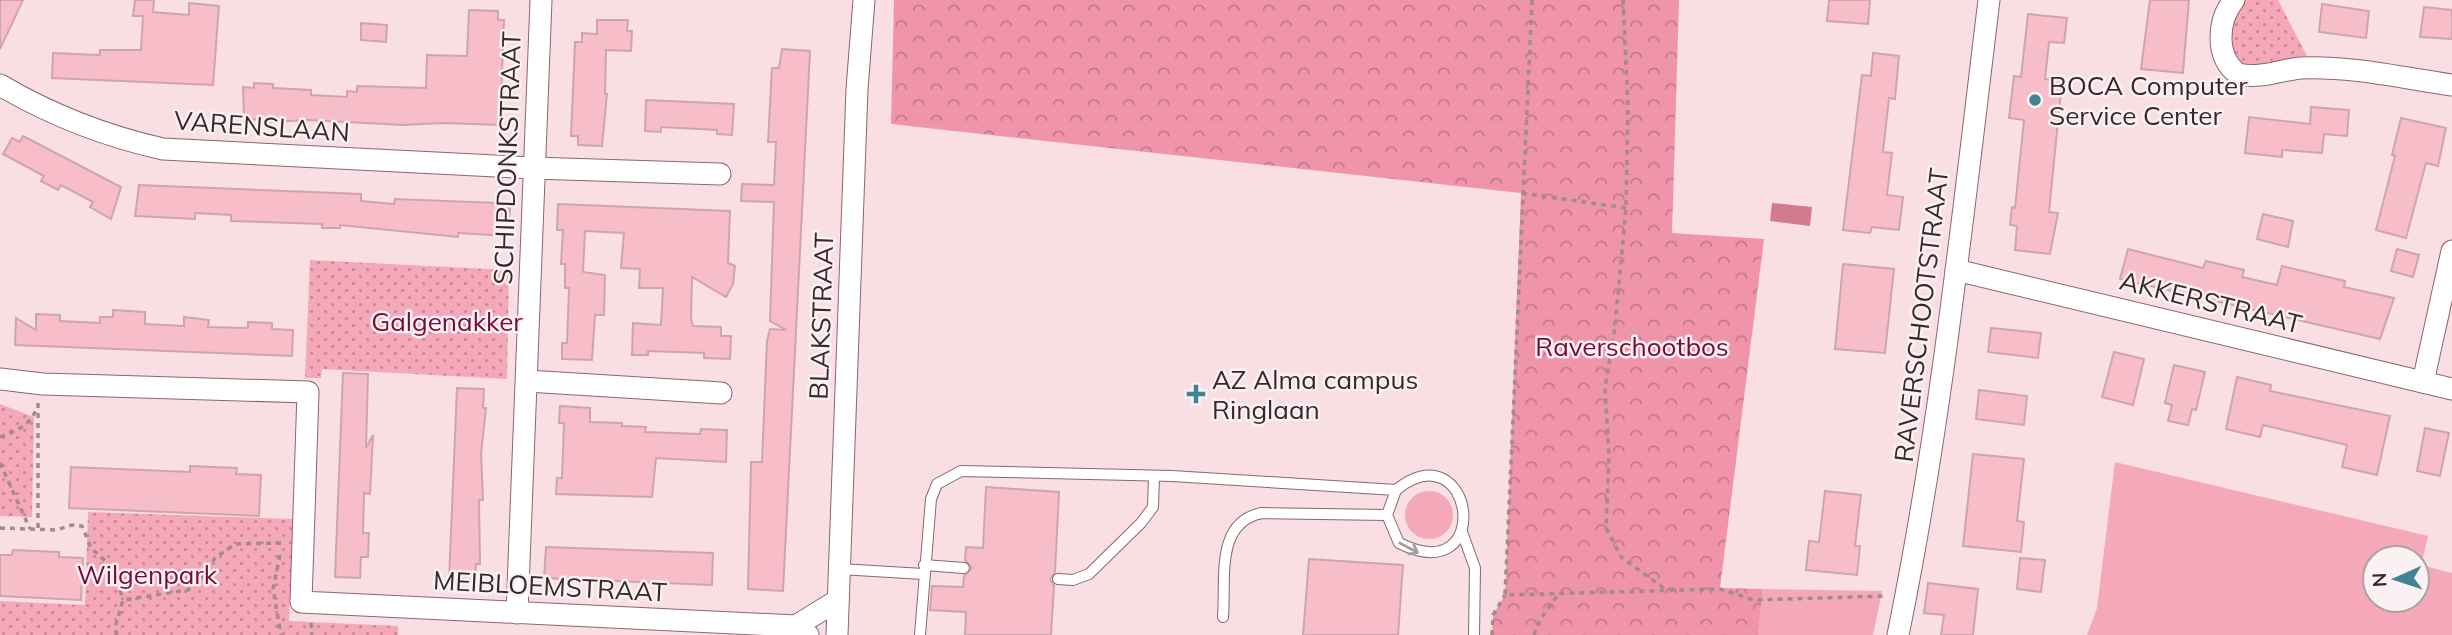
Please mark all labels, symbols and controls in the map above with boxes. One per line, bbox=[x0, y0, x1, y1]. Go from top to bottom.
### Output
street label: SCHIPDONKSTRAAT bbox=[486, 31, 528, 285]
place label: BOCA Computer Service Center bbox=[2049, 69, 2248, 132]
marker: BOCA Computer Service Center bbox=[2027, 92, 2043, 108]
street label: VARENSLAAN bbox=[173, 103, 351, 149]
street label: RAVERSCHOOTSTRAAT bbox=[1887, 166, 1955, 464]
street label: BLAKSTRAAT bbox=[802, 232, 840, 400]
street label: AKKERSTRAAT bbox=[2117, 263, 2306, 341]
park label: Galgenakker bbox=[371, 305, 523, 338]
park label: Raverschootbos bbox=[1535, 330, 1729, 363]
place label: AZ Alma campus Ringlaan bbox=[1212, 363, 1418, 426]
marker: AZ Alma campus Ringlaan bbox=[1186, 384, 1206, 404]
one-way arrow bbox=[1399, 541, 1419, 555]
north arrow bbox=[2361, 544, 2431, 614]
park label: Wilgenpark bbox=[77, 558, 218, 591]
street label: MEIBLOEMSTRAAT bbox=[432, 563, 668, 609]
text: N bbox=[2367, 572, 2391, 588]

